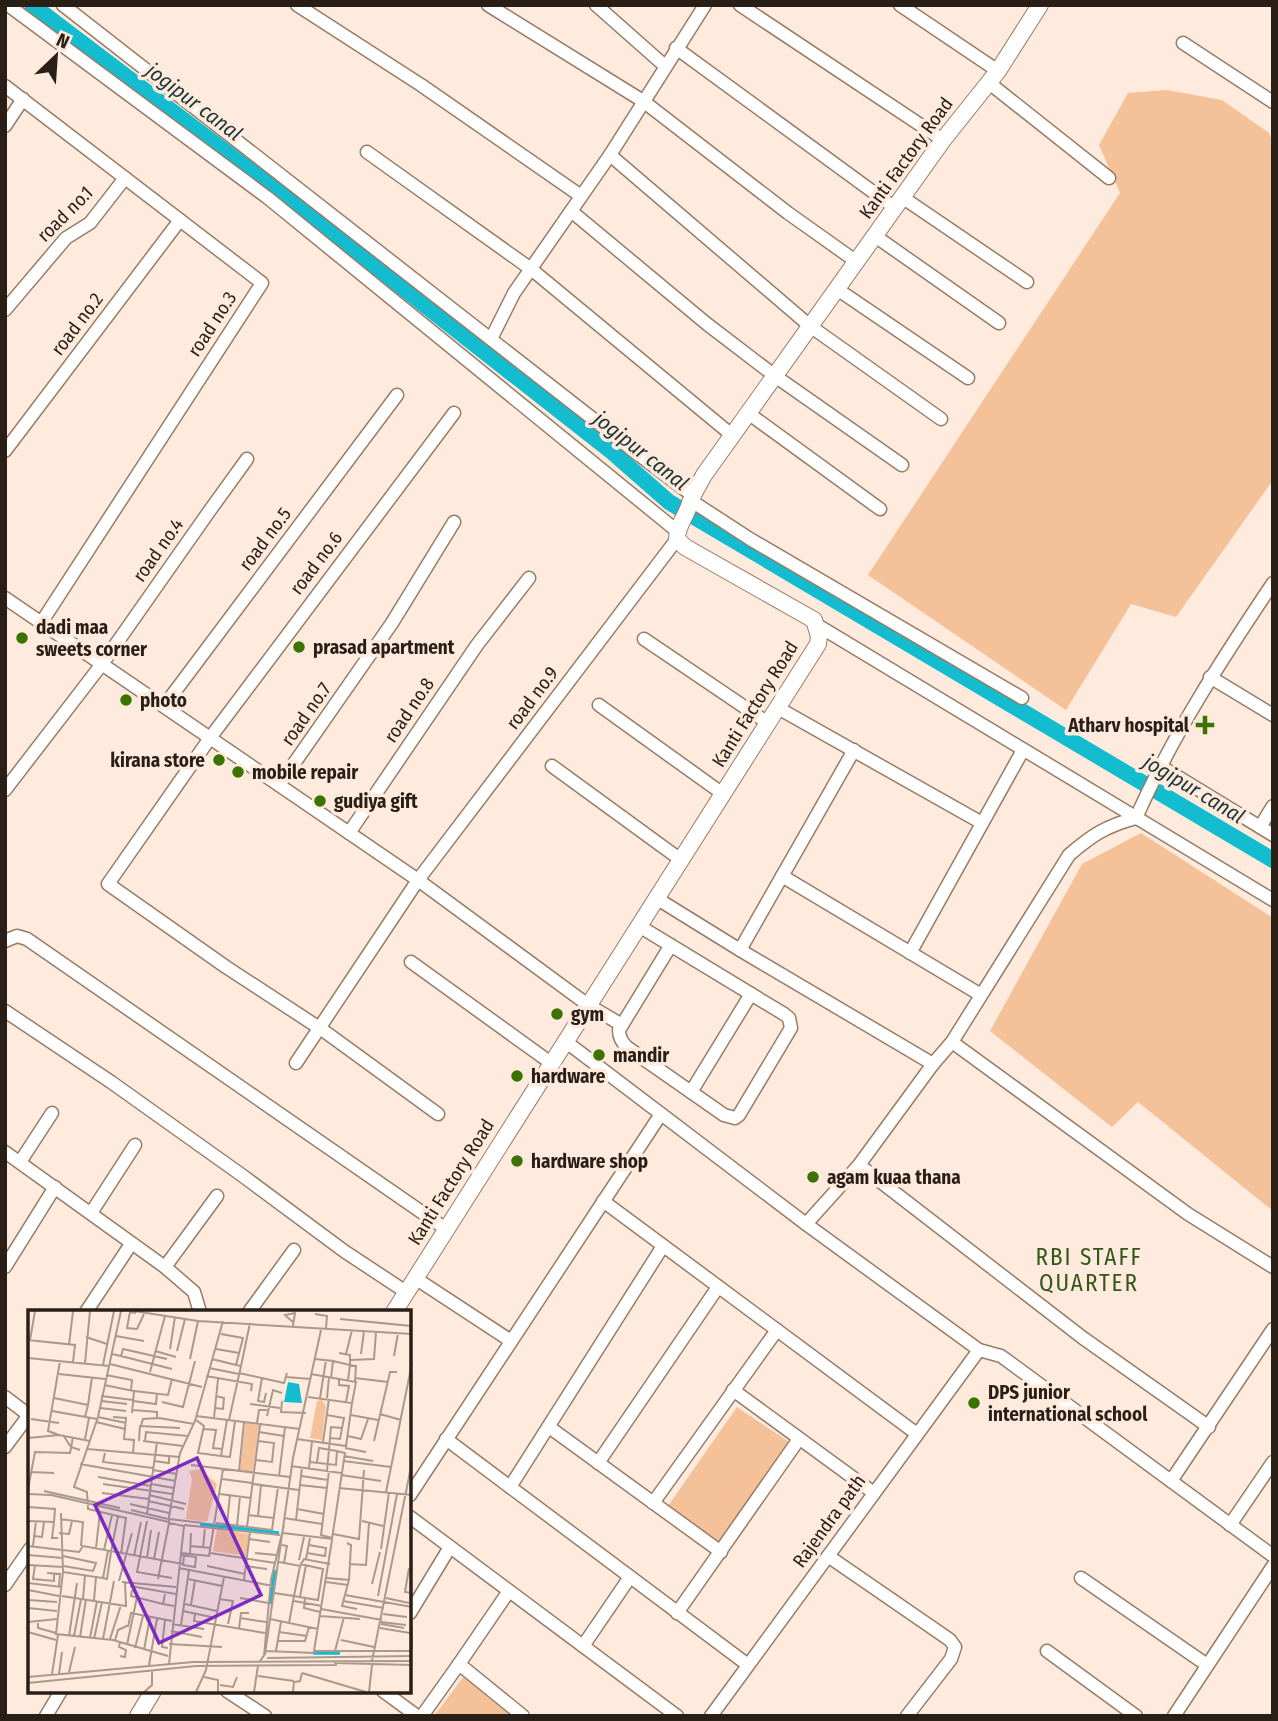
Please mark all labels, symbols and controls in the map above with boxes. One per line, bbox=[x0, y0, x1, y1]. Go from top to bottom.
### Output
north arrow bbox=[21, 21, 91, 91]
text: N bbox=[53, 28, 73, 54]
water label: jogipur canal bbox=[139, 56, 247, 147]
street label: Kanti Factory Road bbox=[854, 93, 958, 223]
street label: road no.1 bbox=[32, 181, 98, 247]
street label: road no.3 bbox=[183, 287, 241, 361]
street label: road no.2 bbox=[46, 288, 108, 360]
water label: jogipur canal bbox=[587, 405, 694, 496]
street label: road no.5 bbox=[234, 503, 296, 575]
street label: road no.4 bbox=[128, 514, 188, 586]
street label: road no.6 bbox=[285, 527, 347, 599]
place label: dadi maa sweets corner bbox=[36, 616, 148, 661]
marker: dadi maa sweets corner bbox=[14, 630, 30, 646]
place label: prasad apartment bbox=[313, 636, 455, 659]
street label: Kanti Factory Road bbox=[707, 637, 803, 771]
marker: prasad apartment bbox=[291, 639, 307, 655]
street label: road no.9 bbox=[501, 662, 563, 734]
street label: road no.8 bbox=[379, 673, 439, 747]
street label: road no.7 bbox=[276, 678, 336, 750]
place label: photo bbox=[140, 689, 187, 712]
marker: photo bbox=[118, 692, 134, 708]
place label: Atharv hospital bbox=[1067, 714, 1190, 737]
marker: Atharv hospital bbox=[1195, 715, 1215, 735]
water label: jogipur canal bbox=[1137, 748, 1249, 829]
place label: kirana store bbox=[110, 749, 205, 772]
marker: kirana store bbox=[211, 752, 227, 768]
place label: mobile repair bbox=[252, 761, 359, 784]
marker: mobile repair bbox=[230, 764, 246, 780]
place label: gudiya gift bbox=[334, 790, 418, 813]
marker: gudiya gift bbox=[312, 793, 328, 809]
place label: gym bbox=[571, 1003, 604, 1026]
marker: gym bbox=[549, 1006, 565, 1022]
place label: mandir bbox=[613, 1044, 670, 1067]
marker: mandir bbox=[591, 1047, 607, 1063]
place label: hardware bbox=[531, 1065, 606, 1088]
marker: hardware bbox=[509, 1068, 525, 1084]
street label: Kanti Factory Road bbox=[403, 1115, 499, 1249]
place label: hardware shop bbox=[531, 1150, 648, 1173]
marker: hardware shop bbox=[509, 1153, 525, 1169]
place label: agam kuaa thana bbox=[827, 1166, 961, 1189]
marker: agam kuaa thana bbox=[805, 1169, 821, 1185]
district label: RBI STAFF QUARTER bbox=[1035, 1243, 1143, 1297]
inset map bbox=[28, 1310, 411, 1693]
place label: DPS junior international school bbox=[988, 1381, 1148, 1426]
marker: DPS junior international school bbox=[966, 1395, 982, 1411]
street label: Rajendra path bbox=[788, 1470, 870, 1572]

